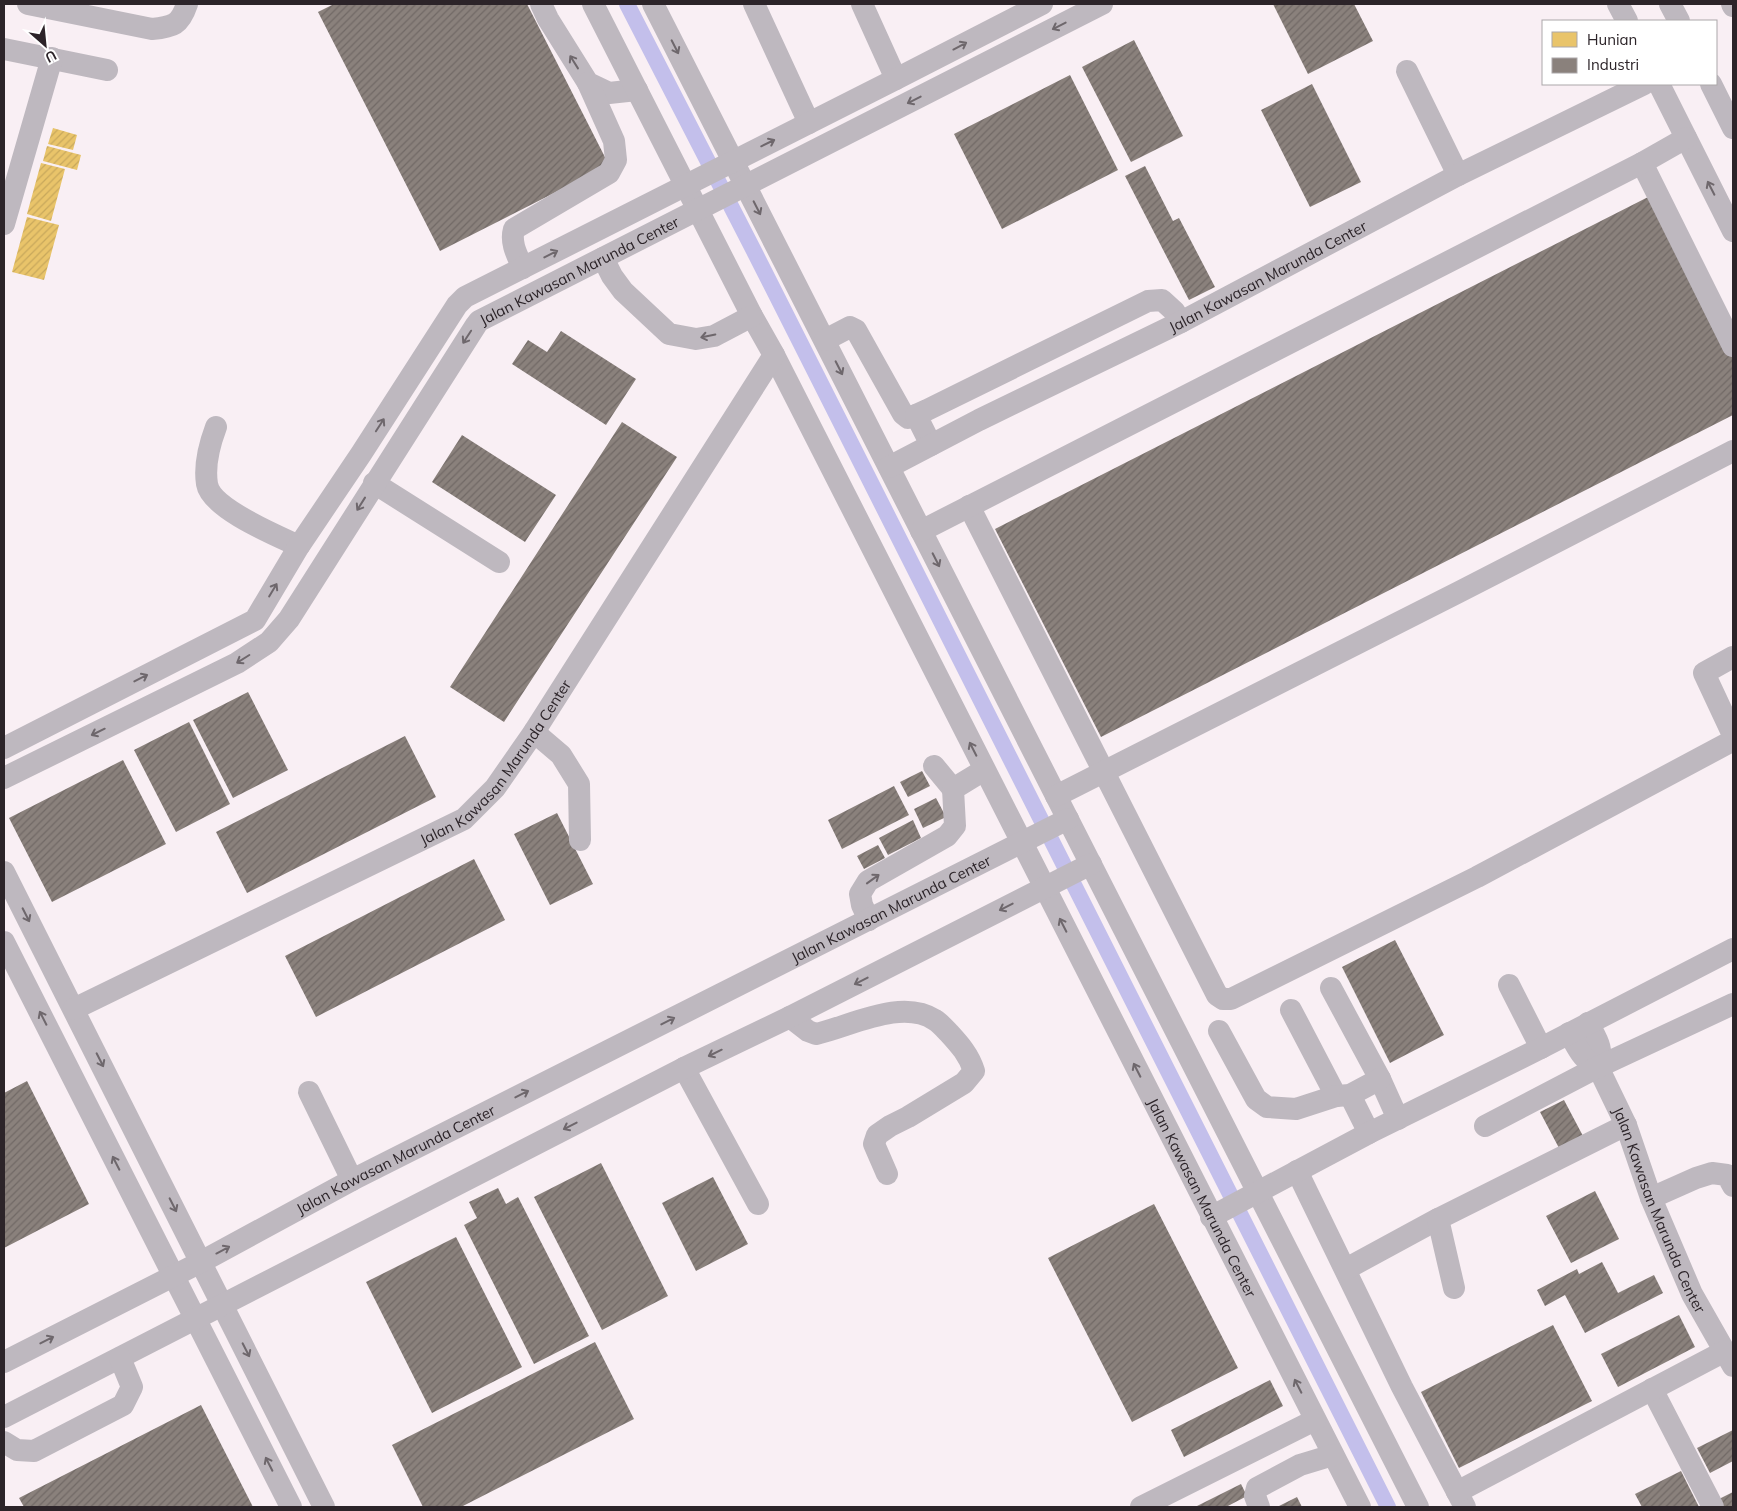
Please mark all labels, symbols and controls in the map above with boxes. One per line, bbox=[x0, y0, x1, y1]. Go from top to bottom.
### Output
north arrow bbox=[20, 20, 70, 70]
legend bbox=[1542, 20, 1717, 85]
one-way arrow bbox=[1052, 22, 1067, 31]
text: Hunian bbox=[1587, 30, 1637, 49]
one-way arrow bbox=[671, 39, 680, 54]
one-way arrow bbox=[952, 41, 967, 50]
text: U bbox=[42, 46, 60, 67]
one-way arrow bbox=[569, 55, 579, 69]
text: Industri bbox=[1587, 55, 1639, 74]
one-way arrow bbox=[907, 96, 922, 105]
one-way arrow bbox=[760, 138, 775, 147]
one-way arrow bbox=[1706, 180, 1716, 195]
one-way arrow bbox=[752, 200, 762, 215]
street label: Jalan Kawasan Marunda Center bbox=[476, 211, 682, 329]
street label: Jalan Kawasan Marunda Center bbox=[1166, 216, 1370, 336]
one-way arrow bbox=[543, 249, 558, 258]
one-way arrow bbox=[462, 330, 473, 344]
one-way arrow bbox=[701, 332, 717, 342]
one-way arrow bbox=[834, 360, 844, 375]
one-way arrow bbox=[375, 418, 385, 432]
one-way arrow bbox=[356, 496, 366, 510]
one-way arrow bbox=[931, 552, 941, 567]
one-way arrow bbox=[268, 584, 278, 598]
one-way arrow bbox=[237, 654, 251, 664]
one-way arrow bbox=[133, 673, 148, 682]
street label: Jalan Kawasan Marunda Center bbox=[416, 675, 575, 849]
one-way arrow bbox=[91, 728, 106, 737]
one-way arrow bbox=[968, 742, 977, 757]
street label: Jalan Kawasan Marunda Center bbox=[788, 850, 994, 967]
one-way arrow bbox=[866, 874, 880, 884]
one-way arrow bbox=[999, 903, 1014, 912]
one-way arrow bbox=[22, 907, 31, 922]
one-way arrow bbox=[1058, 918, 1067, 933]
one-way arrow bbox=[854, 977, 869, 986]
one-way arrow bbox=[38, 1011, 47, 1026]
one-way arrow bbox=[660, 1016, 675, 1026]
one-way arrow bbox=[708, 1048, 723, 1058]
one-way arrow bbox=[96, 1052, 105, 1067]
one-way arrow bbox=[1132, 1062, 1142, 1077]
one-way arrow bbox=[514, 1089, 529, 1098]
street label: Jalan Kawasan Marunda Center bbox=[1144, 1094, 1261, 1301]
street label: Jalan Kawasan Marunda Center bbox=[293, 1100, 499, 1218]
street label: Jalan Kawasan Marunda Center bbox=[1609, 1103, 1710, 1316]
one-way arrow bbox=[563, 1121, 578, 1131]
one-way arrow bbox=[111, 1156, 120, 1171]
one-way arrow bbox=[169, 1197, 178, 1212]
one-way arrow bbox=[215, 1245, 230, 1255]
one-way arrow bbox=[39, 1335, 54, 1344]
one-way arrow bbox=[242, 1342, 251, 1357]
one-way arrow bbox=[1293, 1379, 1302, 1394]
one-way arrow bbox=[264, 1457, 273, 1472]

